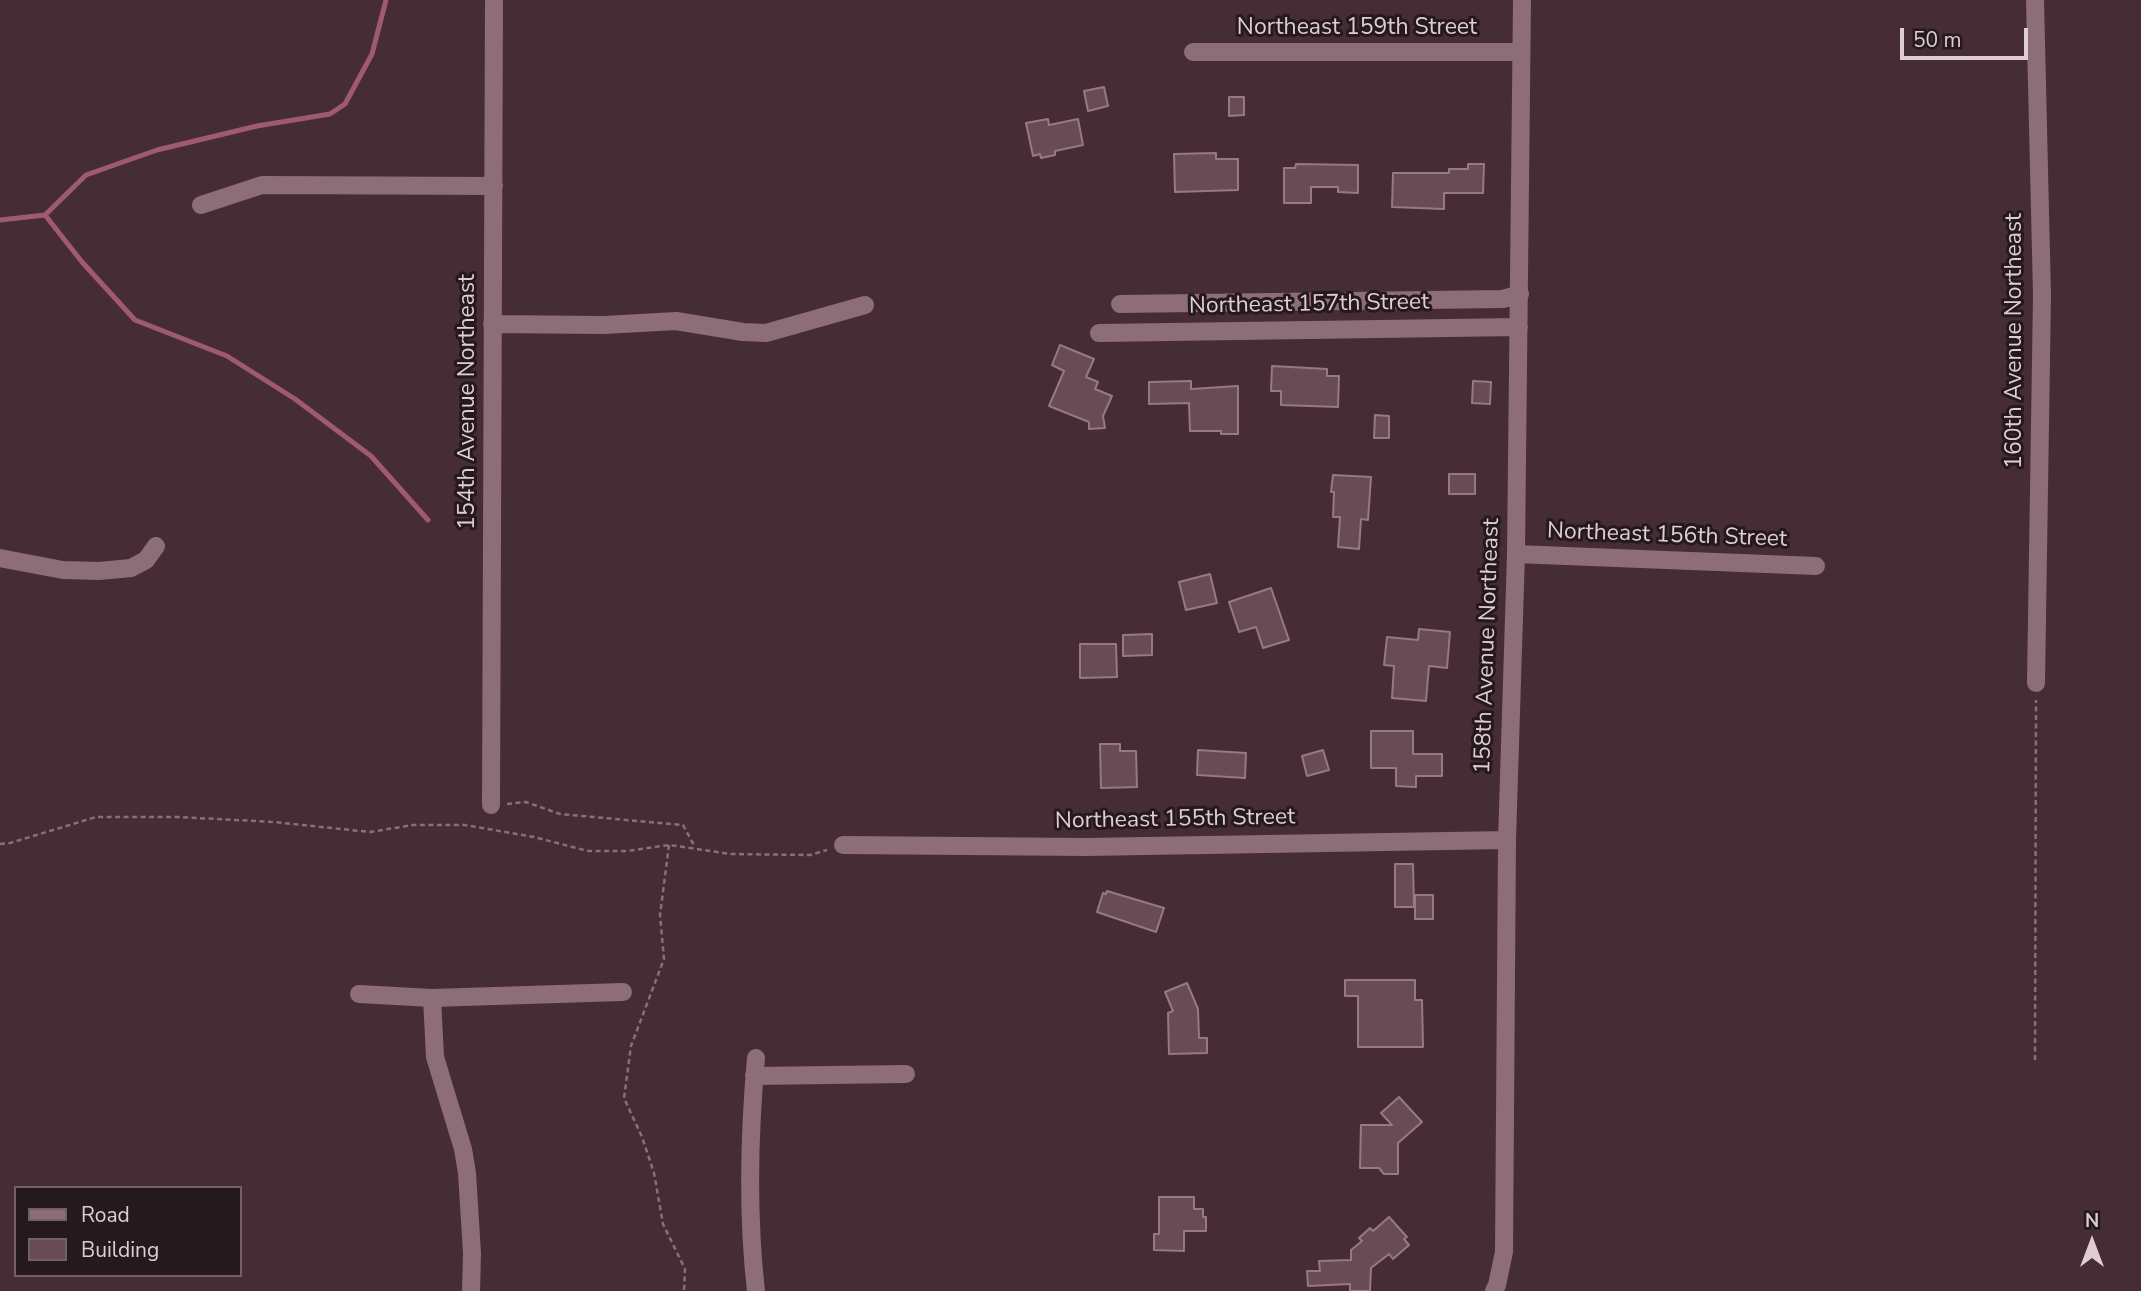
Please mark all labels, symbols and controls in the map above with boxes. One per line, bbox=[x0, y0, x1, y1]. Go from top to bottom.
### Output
street label: Northeast 159th Street bbox=[1237, 14, 1477, 42]
scale bar bbox=[1903, 14, 2031, 58]
text: 50 m bbox=[1913, 26, 1962, 54]
street label: 160th Avenue Northeast bbox=[2001, 213, 2029, 469]
street label: 154th Avenue Northeast bbox=[454, 274, 482, 530]
street label: Northeast 157th Street bbox=[1189, 289, 1429, 321]
street label: 158th Avenue Northeast bbox=[1470, 518, 1506, 774]
street label: Northeast 156th Street bbox=[1546, 518, 1788, 554]
street label: Northeast 155th Street bbox=[1055, 804, 1295, 836]
legend bbox=[14, 1186, 242, 1277]
text: Road bbox=[81, 1201, 130, 1229]
north arrow bbox=[2057, 1207, 2127, 1277]
text: N bbox=[2085, 1208, 2099, 1234]
text: Building bbox=[81, 1236, 159, 1264]

